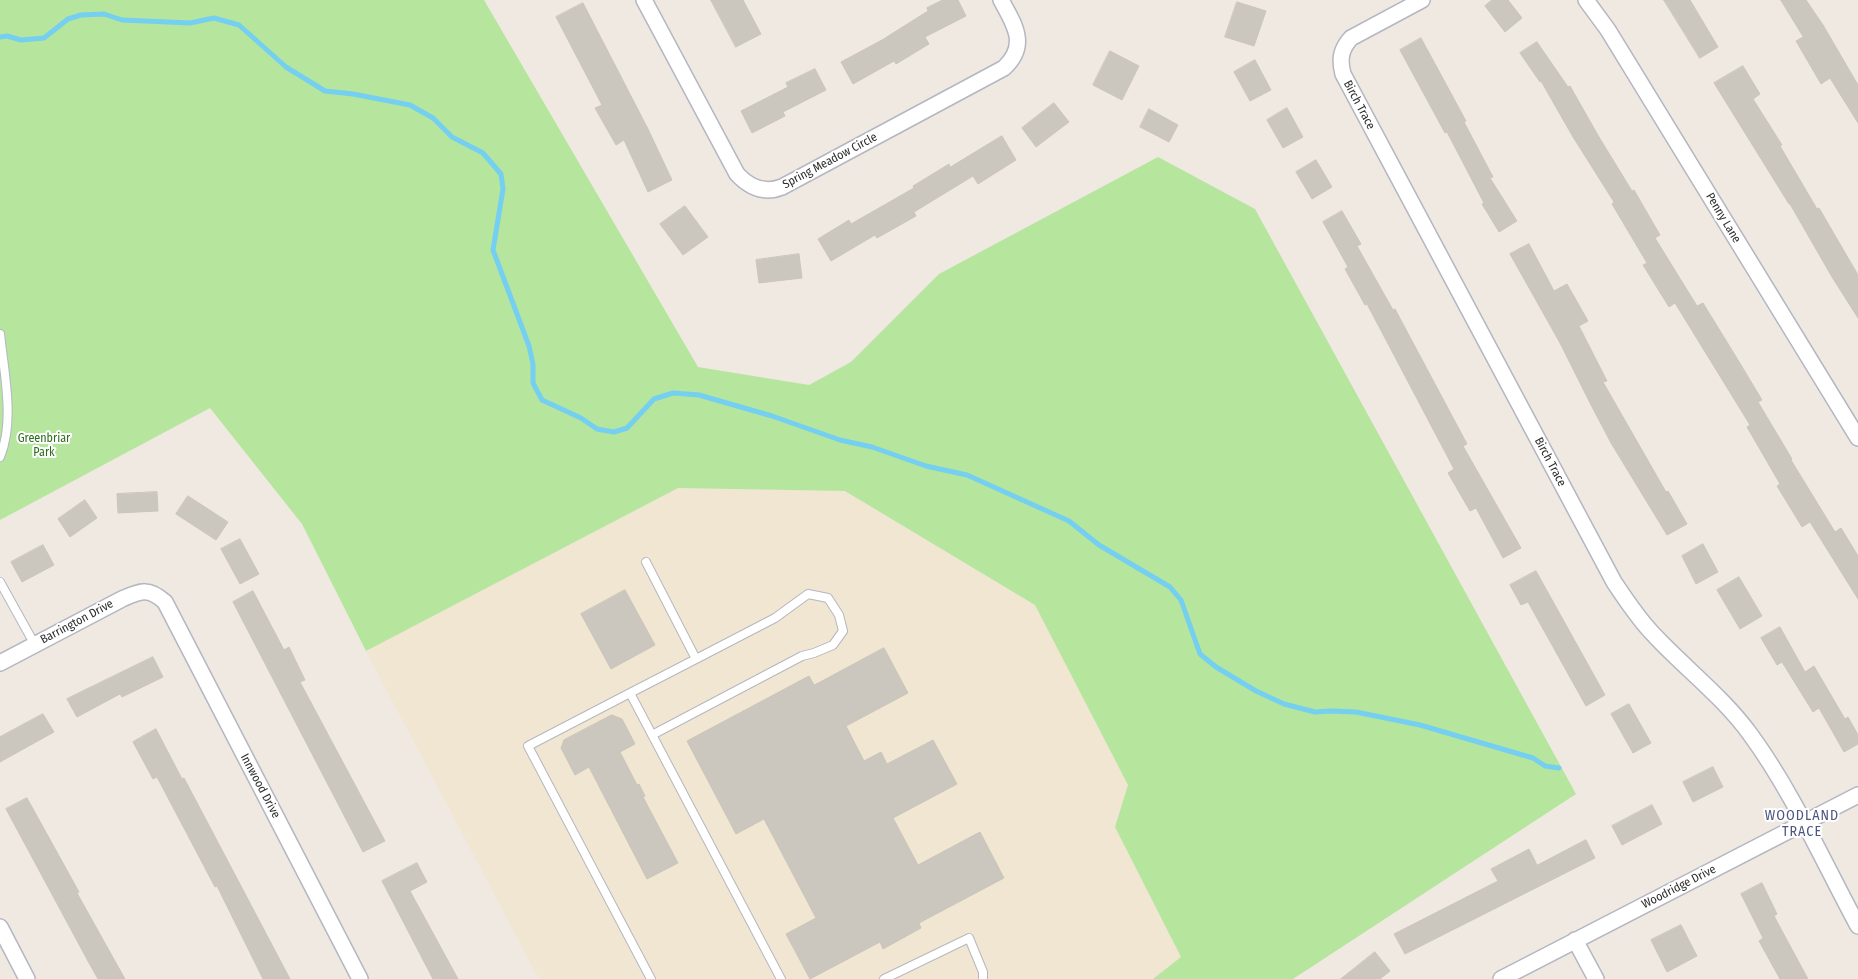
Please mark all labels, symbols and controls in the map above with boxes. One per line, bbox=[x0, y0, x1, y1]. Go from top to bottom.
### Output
street label: Birch Trace bbox=[1340, 78, 1378, 132]
street label: Spring Meadow Circle bbox=[780, 130, 880, 192]
street label: Penny Lane bbox=[1702, 190, 1744, 246]
park label: Greenbriar Park bbox=[18, 432, 70, 460]
street label: Birch Trace bbox=[1531, 435, 1569, 489]
street label: Barrington Drive bbox=[38, 597, 116, 647]
street label: Innwood Drive bbox=[237, 751, 283, 821]
district label: WOODLAND TRACE bbox=[1764, 808, 1840, 840]
street label: Woodridge Drive bbox=[1640, 862, 1718, 912]

